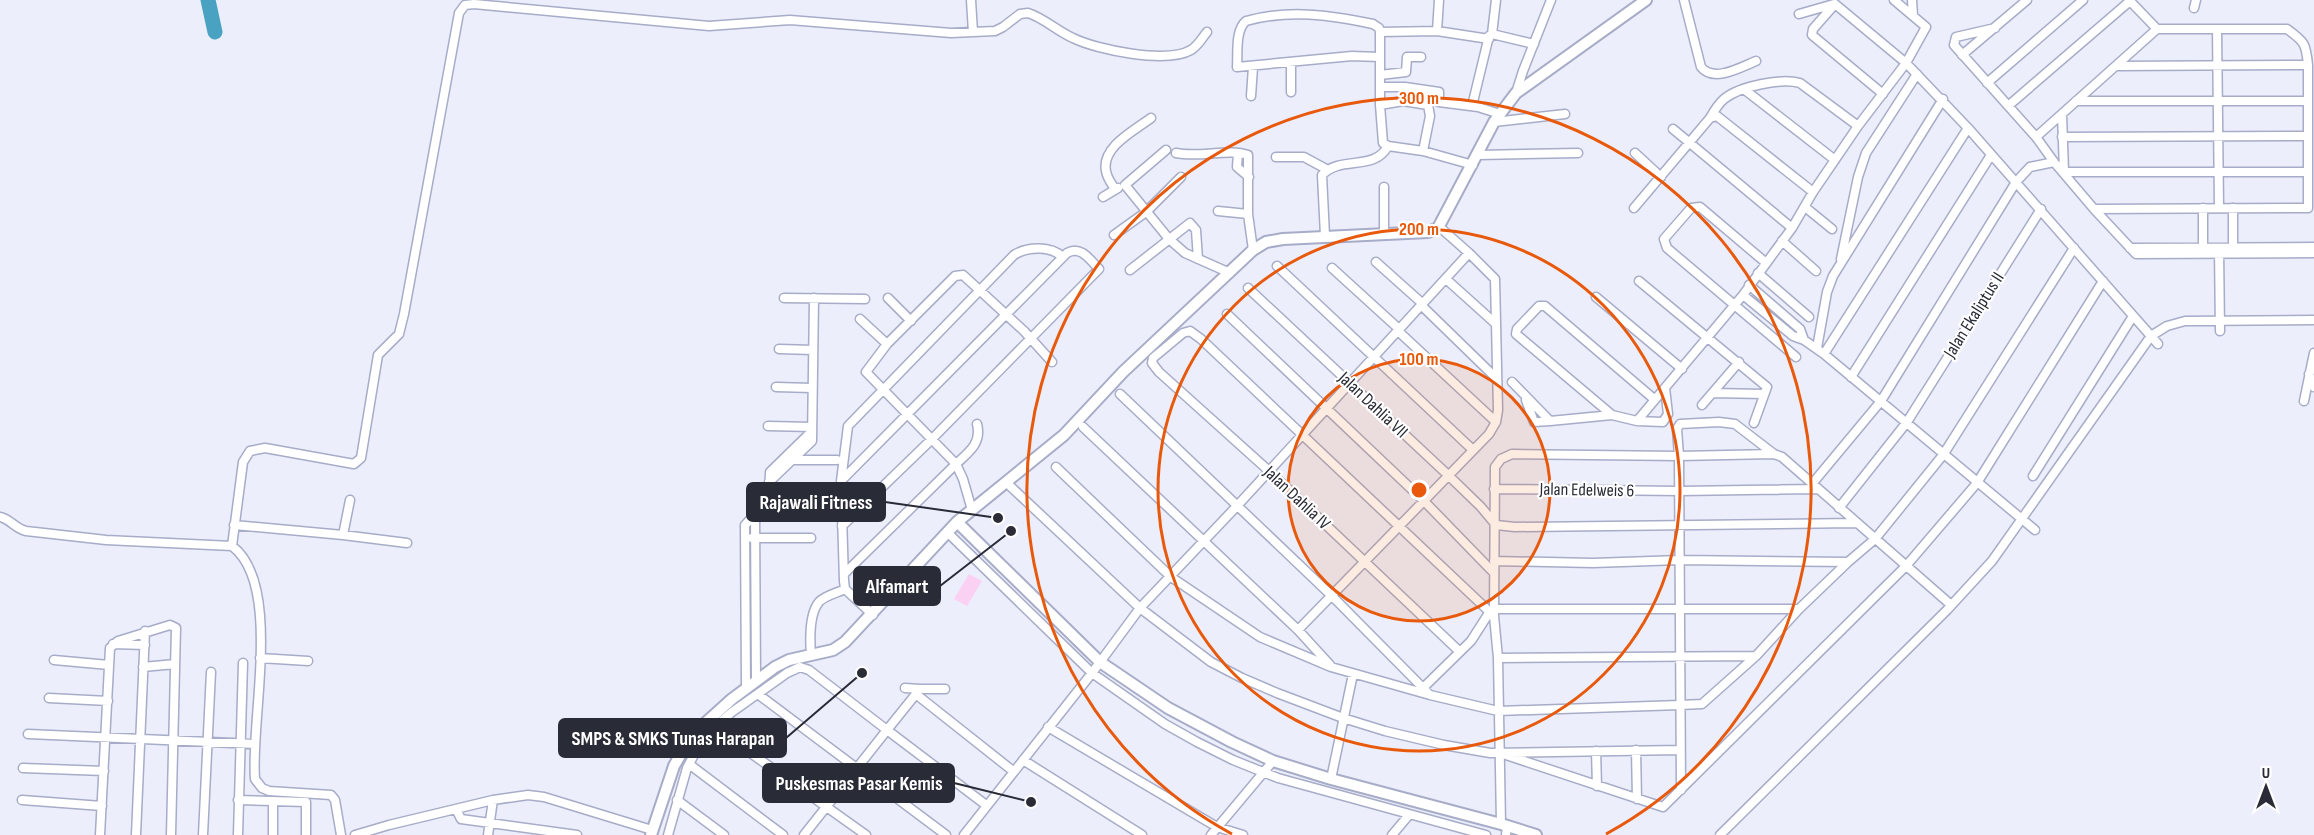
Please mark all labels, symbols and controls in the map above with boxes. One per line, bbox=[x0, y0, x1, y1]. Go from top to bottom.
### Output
text: 300 m bbox=[1399, 88, 1439, 109]
text: 200 m bbox=[1399, 219, 1439, 240]
street label: Jalan Ekaliptus II bbox=[1939, 268, 2009, 362]
text: 100 m bbox=[1400, 349, 1439, 370]
street label: Jalan Dahlia VII bbox=[1333, 367, 1412, 442]
street label: Jalan Dahlia IV bbox=[1259, 461, 1335, 534]
street label: Jalan Edelweis 6 bbox=[1538, 479, 1635, 501]
centre of rings bbox=[1409, 480, 1429, 500]
callout: Rajawali Fitness bbox=[747, 483, 885, 521]
text: Rajawali Fitness bbox=[759, 491, 873, 515]
callout: Alfamart bbox=[854, 567, 940, 605]
text: Alfamart bbox=[865, 575, 929, 599]
callout: SMPS & SMKS Tunas Harapan bbox=[559, 719, 786, 757]
text: SMPS & SMKS Tunas Harapan bbox=[571, 727, 775, 751]
north arrow bbox=[2236, 757, 2296, 817]
callout: Puskesmas Pasar Kemis bbox=[763, 764, 954, 802]
text: U bbox=[2262, 764, 2270, 783]
text: Puskesmas Pasar Kemis bbox=[775, 772, 943, 796]

